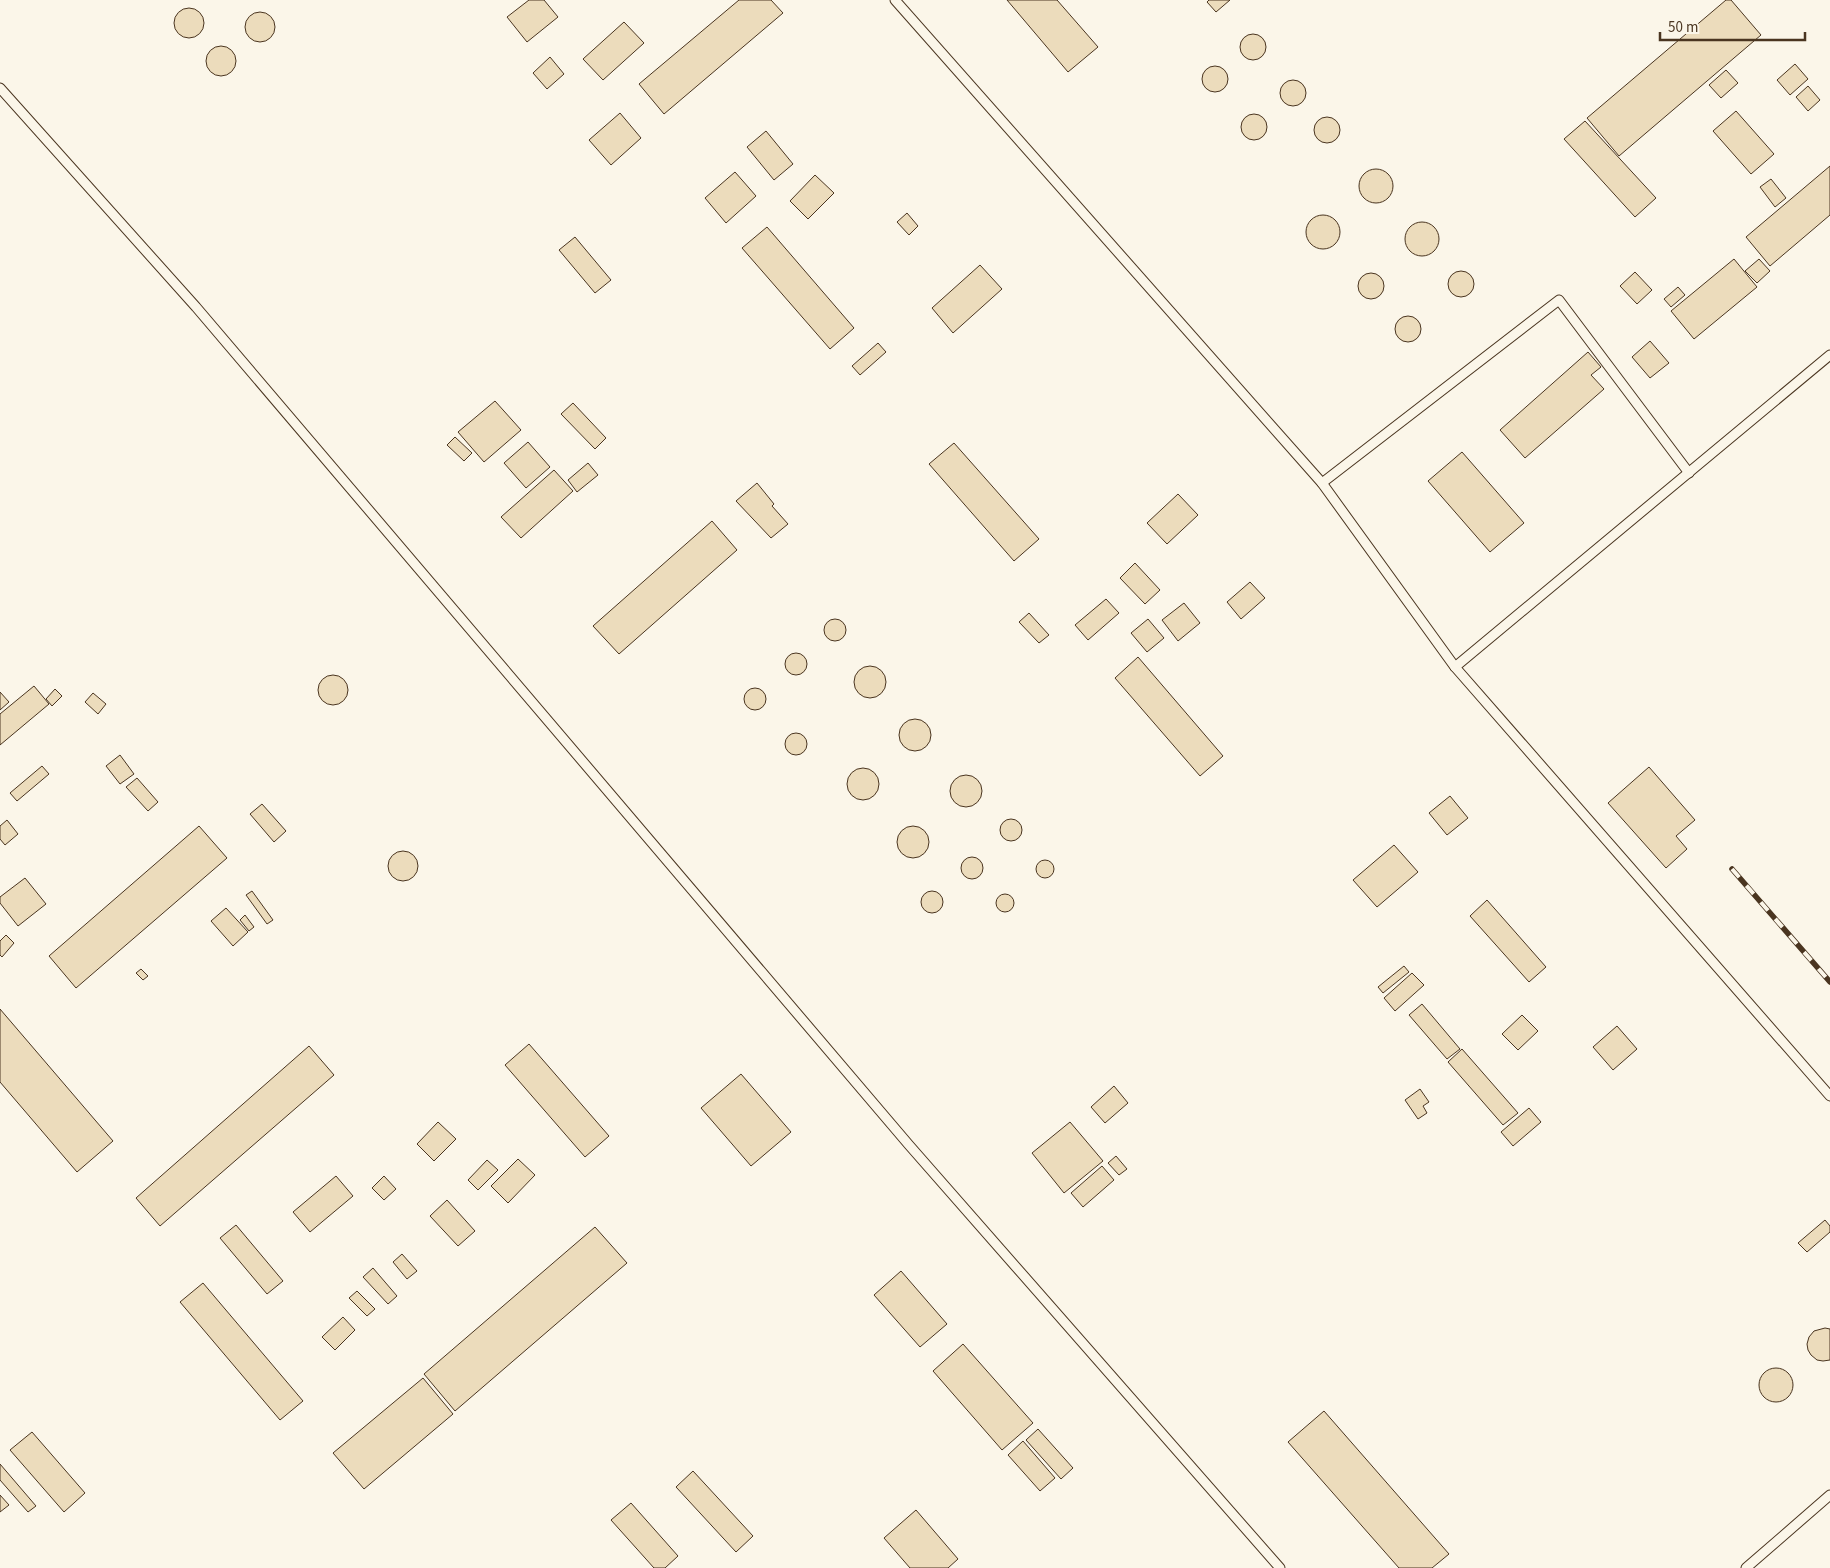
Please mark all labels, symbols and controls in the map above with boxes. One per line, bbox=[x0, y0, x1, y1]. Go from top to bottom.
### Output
scale bar bbox=[1660, 10, 1805, 42]
text: 50 m bbox=[1668, 17, 1698, 38]

